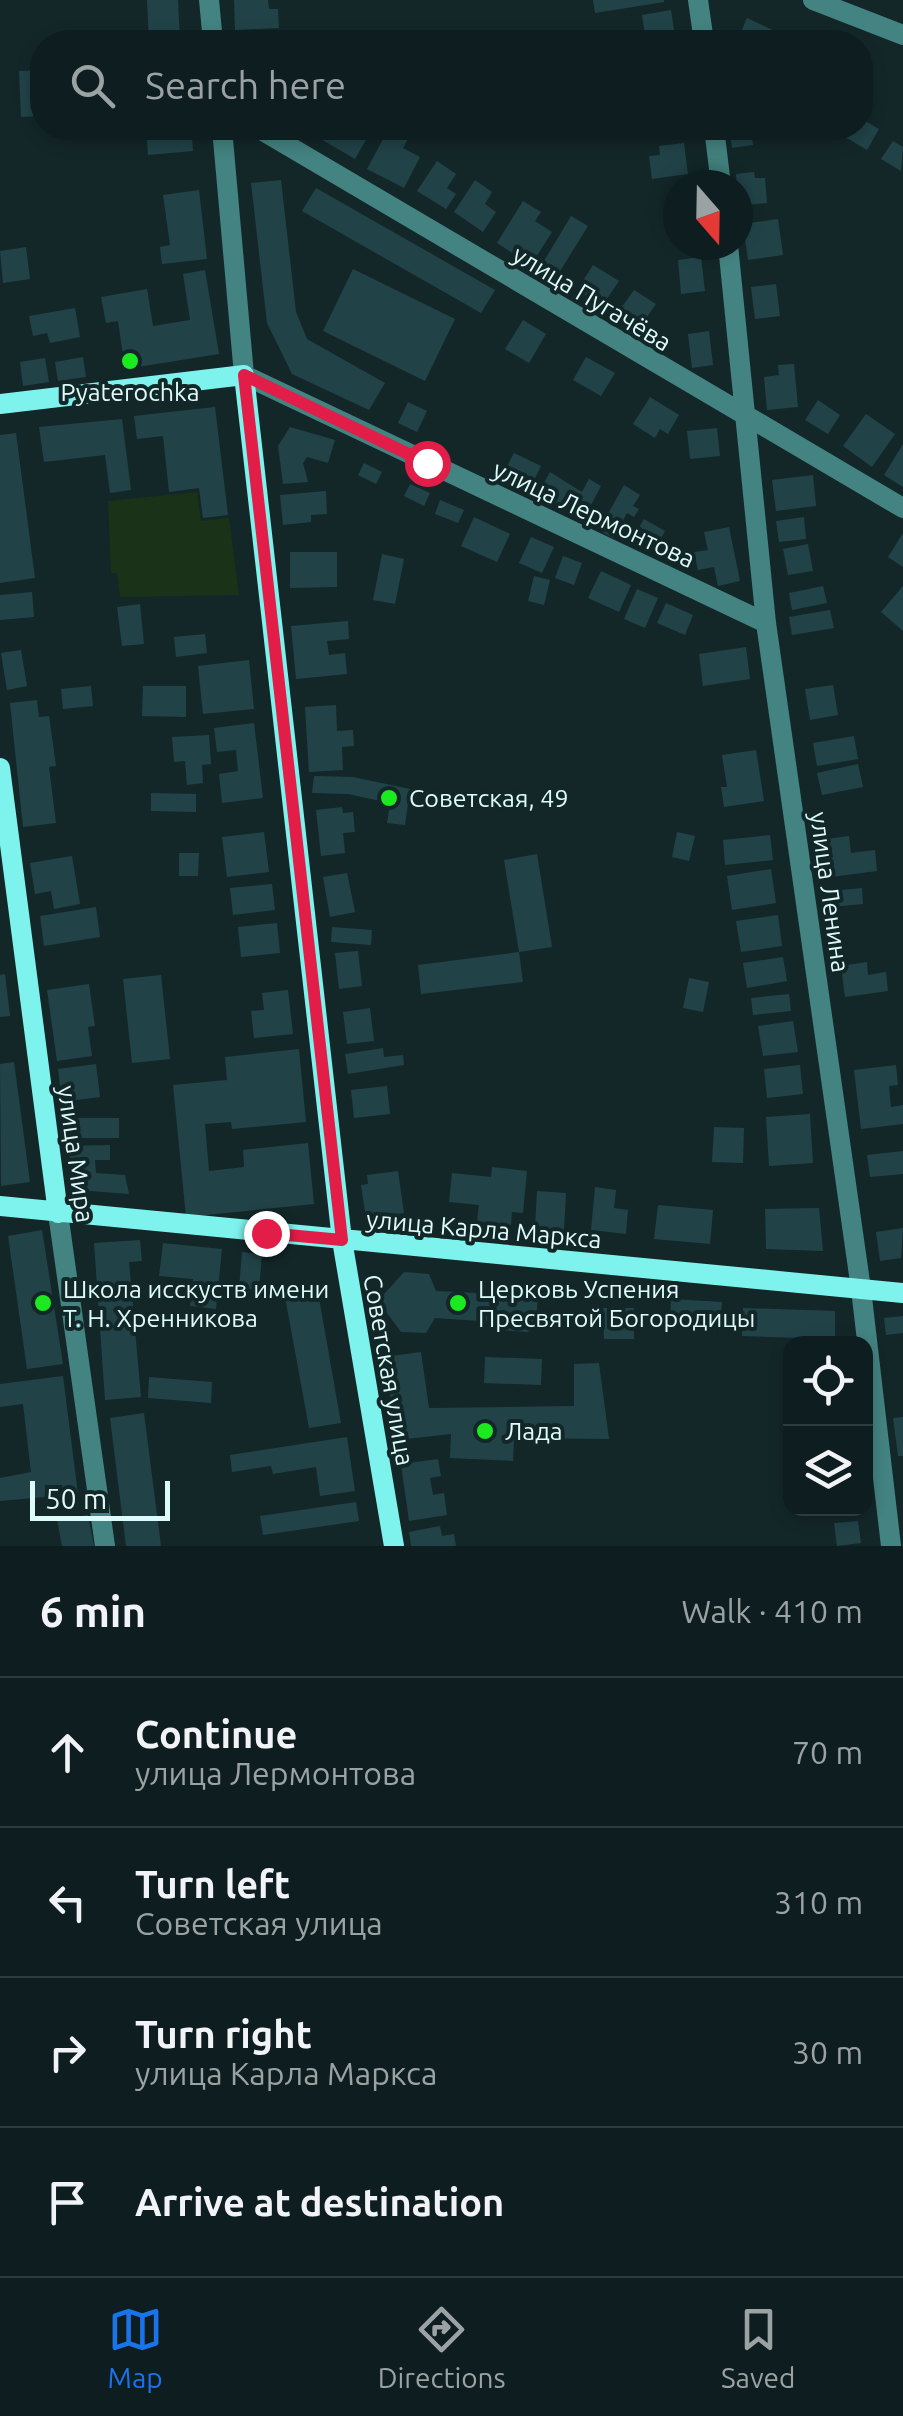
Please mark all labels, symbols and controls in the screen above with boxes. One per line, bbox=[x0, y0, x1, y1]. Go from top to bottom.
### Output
search box bbox=[30, 30, 873, 140]
icon: search bbox=[65, 58, 120, 113]
text: Search here bbox=[145, 64, 346, 106]
north arrow bbox=[663, 170, 753, 260]
street label: улица Пугачёва bbox=[508, 240, 676, 356]
marker: Pyaterochka bbox=[119, 350, 141, 372]
place label: Pyaterochka bbox=[60, 378, 200, 406]
route start bbox=[405, 441, 451, 487]
street label: улица Лермонтова bbox=[489, 455, 699, 573]
place label: Советская, 49 bbox=[409, 784, 568, 812]
marker: Советская, 49 bbox=[378, 787, 400, 809]
street label: улица Ленина bbox=[805, 810, 855, 974]
street label: улица Мира bbox=[53, 1084, 99, 1224]
street label: улица Карла Маркса bbox=[365, 1205, 603, 1253]
route end bbox=[244, 1211, 290, 1257]
street label: Советская улица bbox=[358, 1272, 420, 1468]
place label: Школа исскуств имени Т. Н. Хренникова bbox=[63, 1275, 329, 1332]
place label: Церковь Успения Пресвятой Богородицы bbox=[478, 1275, 755, 1332]
marker: Школа исскуств имени Т. Н. Хренникова bbox=[32, 1292, 54, 1314]
marker: Церковь Успения Пресвятой Богородицы bbox=[447, 1292, 469, 1314]
map controls bbox=[783, 1336, 873, 1516]
button: locate bbox=[783, 1336, 873, 1426]
place label: Лада bbox=[505, 1417, 563, 1445]
marker: Лада bbox=[474, 1420, 496, 1442]
button: layers bbox=[783, 1426, 873, 1516]
scale bar bbox=[30, 1476, 170, 1520]
text: 50 m bbox=[45, 1483, 107, 1514]
text: 6 min bbox=[40, 1588, 146, 1635]
text: Walk · 410 m bbox=[681, 1593, 863, 1629]
text: Continue bbox=[135, 1713, 297, 1755]
icon: ahead bbox=[40, 1725, 95, 1780]
text: 70 m bbox=[792, 1734, 863, 1770]
text: улица Лермонтова bbox=[135, 1755, 416, 1791]
text: Turn left bbox=[135, 1863, 290, 1905]
icon: left bbox=[40, 1875, 95, 1930]
text: 310 m bbox=[774, 1884, 863, 1920]
text: Советская улица bbox=[135, 1905, 383, 1941]
text: Turn right bbox=[135, 2013, 312, 2055]
icon: right bbox=[40, 2025, 95, 2080]
text: 30 m bbox=[792, 2034, 863, 2070]
text: улица Карла Маркса bbox=[135, 2055, 437, 2091]
icon: arrive bbox=[40, 2175, 95, 2230]
text: Arrive at destination bbox=[135, 2181, 504, 2223]
tab: Map bbox=[108, 2302, 163, 2393]
tab: Directions bbox=[378, 2302, 506, 2393]
tab: Saved bbox=[721, 2302, 795, 2393]

